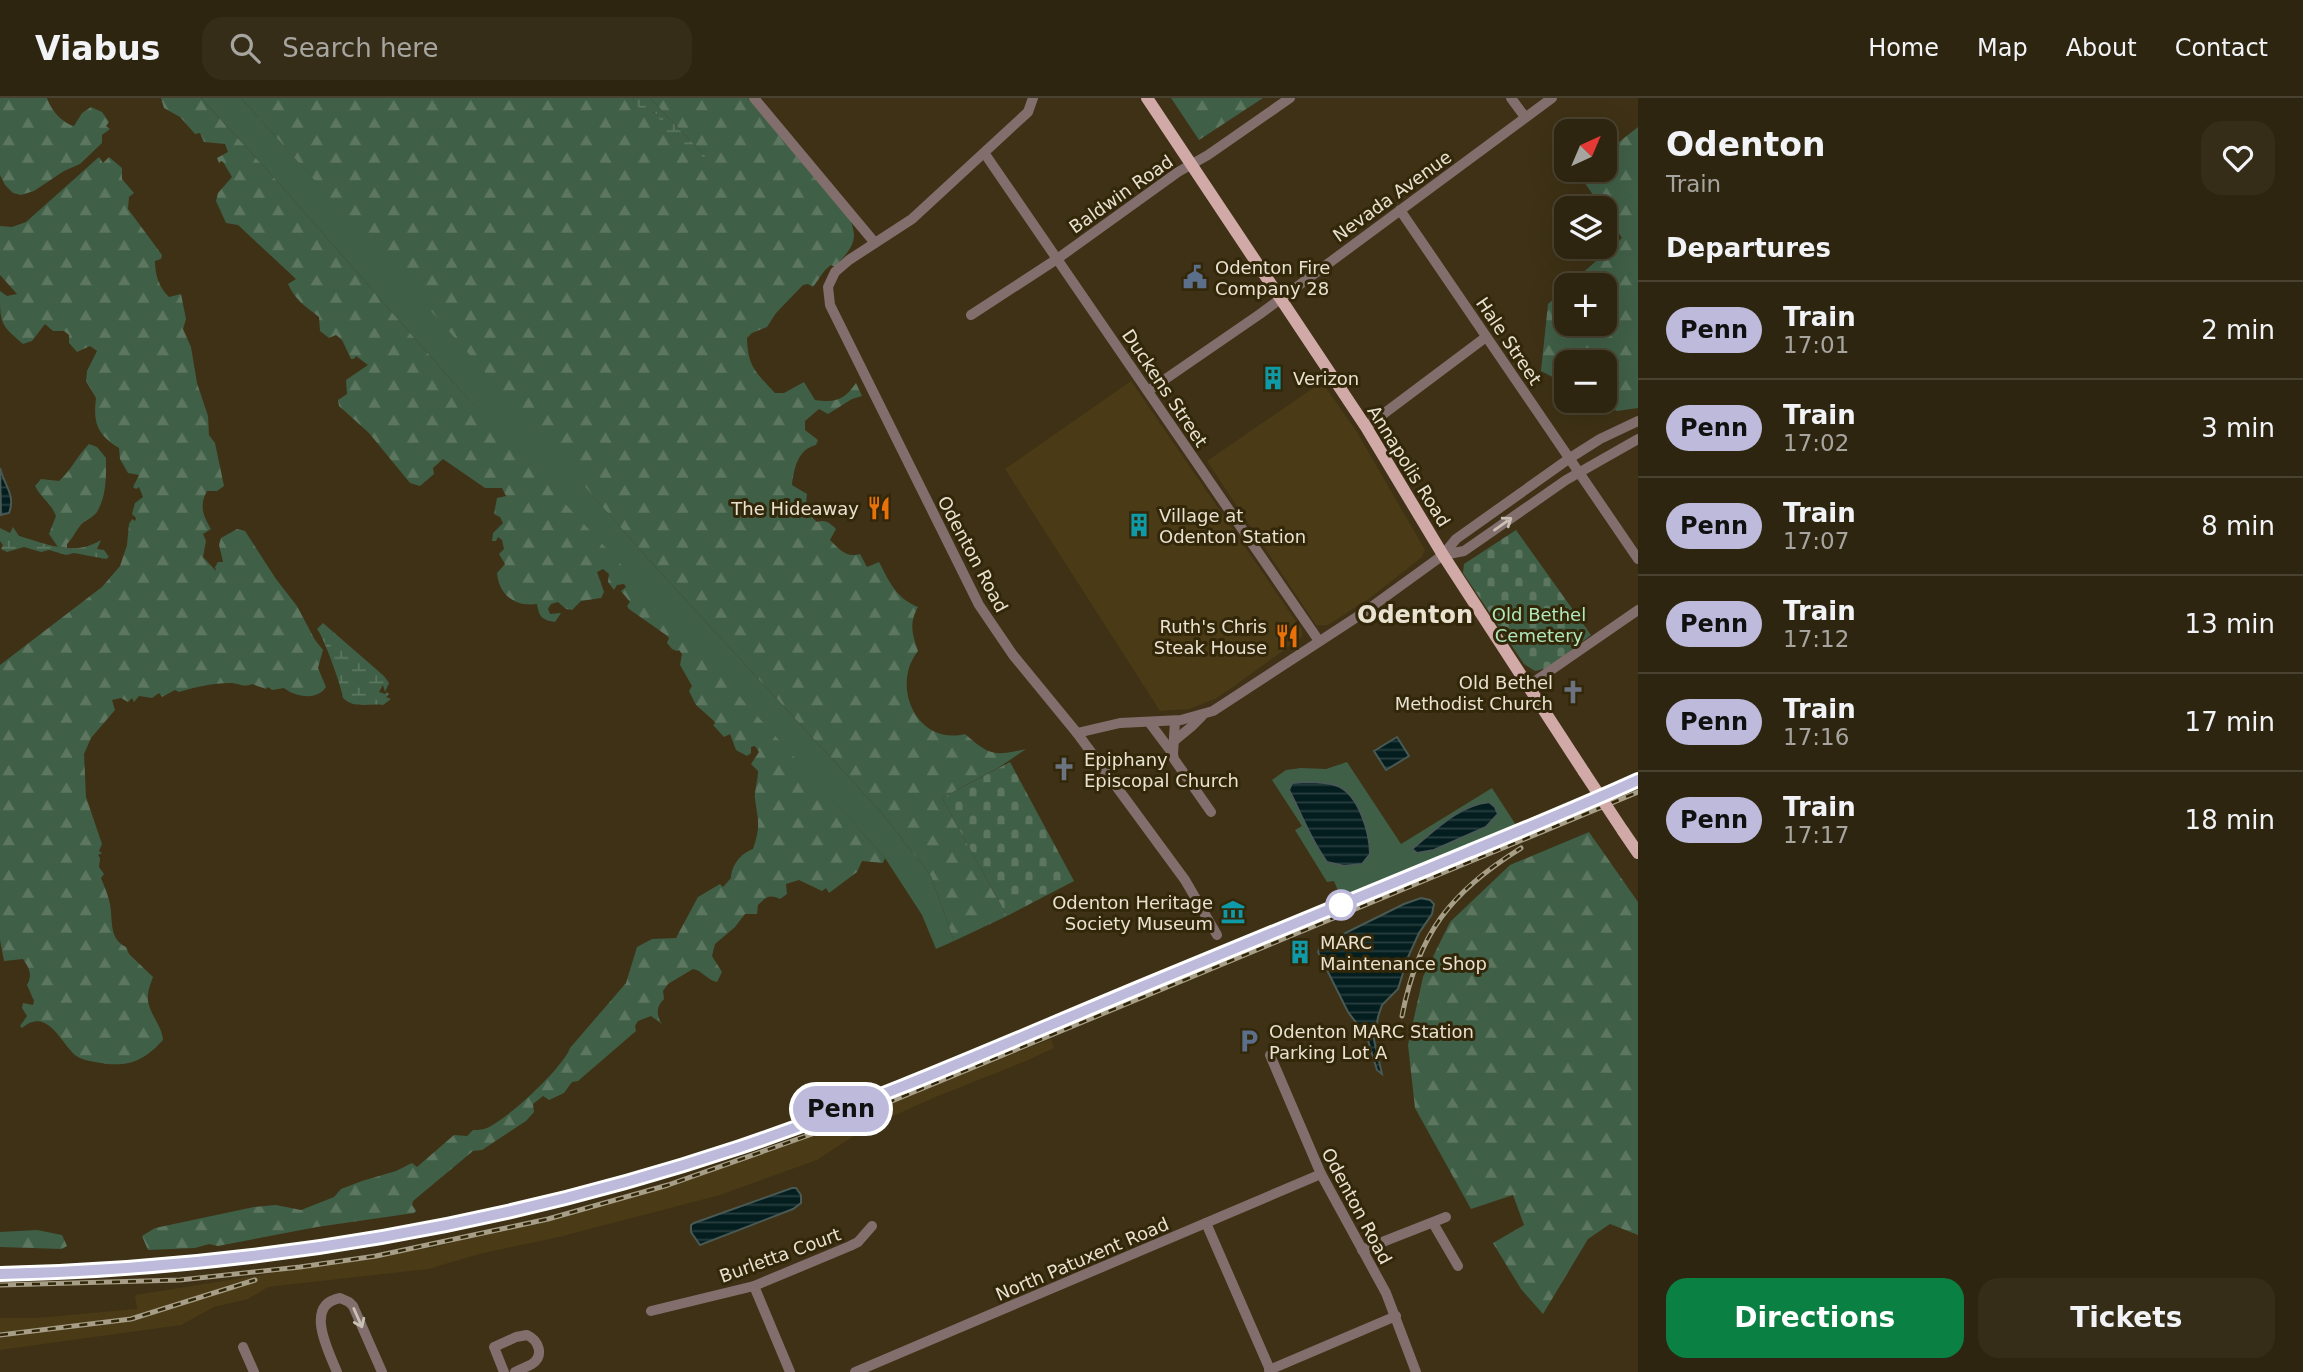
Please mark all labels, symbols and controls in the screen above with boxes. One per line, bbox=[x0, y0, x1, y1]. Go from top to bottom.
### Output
search box bbox=[202, 17, 692, 80]
text: Viabus bbox=[35, 29, 160, 68]
icon: search bbox=[226, 29, 264, 67]
text: Search here bbox=[282, 33, 438, 63]
text: Home bbox=[1868, 34, 1939, 62]
text: Map bbox=[1977, 34, 2028, 62]
text: About bbox=[2066, 34, 2137, 62]
text: Contact bbox=[2175, 34, 2268, 62]
north arrow bbox=[1554, 119, 1617, 182]
map controls bbox=[1554, 119, 1617, 413]
button: heart bbox=[2201, 121, 2275, 195]
text: Odenton bbox=[1666, 125, 1826, 164]
street label: Nevada Avenue bbox=[1329, 146, 1455, 246]
street label: Baldwin Road bbox=[1065, 150, 1177, 238]
text: Train bbox=[1666, 171, 1721, 197]
button: layers bbox=[1554, 196, 1617, 259]
text: Departures bbox=[1666, 233, 1831, 263]
place label: Odenton Fire Company 28 bbox=[1215, 257, 1330, 299]
public building icon: Odenton Fire Company 28 bbox=[1181, 263, 1209, 291]
button: + bbox=[1554, 273, 1617, 336]
street label: Hale Street bbox=[1472, 293, 1546, 389]
text: Train bbox=[1783, 302, 1856, 332]
text: 2 min bbox=[2201, 315, 2275, 345]
text: Penn bbox=[1680, 316, 1748, 344]
street label: Duckens Street bbox=[1118, 325, 1212, 451]
text: 17:01 bbox=[1783, 332, 1849, 358]
button: − bbox=[1554, 350, 1617, 413]
building icon: Verizon bbox=[1259, 364, 1287, 392]
place label: Verizon bbox=[1293, 368, 1359, 389]
text: Train bbox=[1783, 400, 1856, 430]
street label: Annapolis Road bbox=[1363, 402, 1455, 530]
text: 3 min bbox=[2201, 413, 2275, 443]
text: Penn bbox=[1680, 414, 1748, 442]
text: 17:02 bbox=[1783, 430, 1849, 456]
street label: Odenton Road bbox=[934, 492, 1012, 616]
restaurant icon: The Hideaway bbox=[865, 494, 893, 522]
place label: The Hideaway bbox=[730, 498, 859, 519]
text: Train bbox=[1783, 498, 1856, 528]
place label: Village at Odenton Station bbox=[1159, 505, 1306, 547]
building icon: Village at Odenton Station bbox=[1125, 511, 1153, 539]
text: 8 min bbox=[2201, 511, 2275, 541]
text: Penn bbox=[1680, 512, 1748, 540]
one-way arrow bbox=[1493, 517, 1512, 531]
text: 17:07 bbox=[1783, 528, 1849, 554]
text: Train bbox=[1783, 596, 1856, 626]
district label: Odenton bbox=[1357, 601, 1473, 629]
park label: Old Bethel Cemetery bbox=[1492, 604, 1586, 646]
text: 13 min bbox=[2185, 609, 2275, 639]
text: Penn bbox=[1680, 610, 1748, 638]
place label: Ruth's Chris Steak House bbox=[1154, 616, 1267, 658]
restaurant icon: Ruth's Chris Steak House bbox=[1273, 622, 1301, 650]
text: 17:12 bbox=[1783, 626, 1849, 652]
place label: Old Bethel Methodist Church bbox=[1395, 672, 1553, 714]
church icon: Old Bethel Methodist Church bbox=[1559, 678, 1587, 706]
text: Train bbox=[1783, 694, 1856, 724]
text: 17 min bbox=[2185, 707, 2275, 737]
text: Penn bbox=[1680, 708, 1748, 736]
text: 17:16 bbox=[1783, 724, 1849, 750]
place label: Epiphany Episcopal Church bbox=[1084, 749, 1239, 791]
church icon: Epiphany Episcopal Church bbox=[1050, 755, 1078, 783]
text: Train bbox=[1783, 792, 1856, 822]
text: 18 min bbox=[2185, 805, 2275, 835]
text: Penn bbox=[1680, 806, 1748, 834]
text: 17:17 bbox=[1783, 822, 1849, 848]
unlabelled marker bbox=[1326, 890, 1356, 920]
place label: Odenton Heritage Society Museum bbox=[1052, 892, 1213, 934]
museum icon: Odenton Heritage Society Museum bbox=[1219, 898, 1247, 926]
place label: MARC Maintenance Shop bbox=[1320, 932, 1487, 974]
building icon: MARC Maintenance Shop bbox=[1286, 938, 1314, 966]
place label: Odenton MARC Station Parking Lot A bbox=[1269, 1021, 1474, 1063]
parking icon: Odenton MARC Station Parking Lot A bbox=[1235, 1027, 1263, 1055]
line badge: Penn bbox=[792, 1086, 890, 1132]
text: Penn bbox=[807, 1095, 875, 1123]
street label: Odenton Road bbox=[1318, 1144, 1396, 1268]
street label: North Patuxent Road bbox=[992, 1213, 1172, 1305]
street label: Burletta Court bbox=[716, 1223, 844, 1287]
button: Directions bbox=[1666, 1278, 1964, 1358]
button: Tickets bbox=[1978, 1278, 2275, 1358]
one-way arrow bbox=[352, 1306, 365, 1328]

